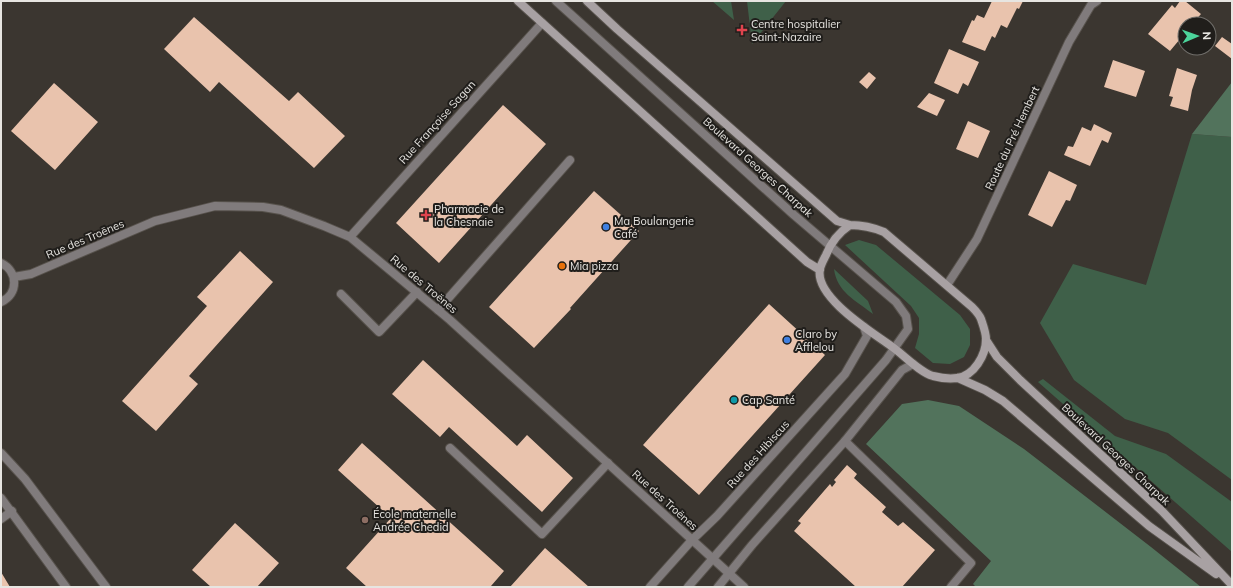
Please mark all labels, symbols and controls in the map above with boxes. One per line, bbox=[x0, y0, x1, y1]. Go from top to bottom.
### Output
north arrow bbox=[1177, 16, 1217, 56]
place label: Centre hospitalier Saint-Nazaire bbox=[751, 17, 840, 44]
marker: Centre hospitalier Saint-Nazaire bbox=[736, 24, 748, 36]
text: N bbox=[1200, 31, 1214, 40]
street label: Rue Françoise Sagan bbox=[396, 77, 478, 167]
street label: Route du Pré Hembert bbox=[982, 84, 1042, 192]
street label: Boulevard Georges Charpak bbox=[700, 114, 816, 220]
place label: Pharmacie de la Chesnaie bbox=[434, 202, 504, 229]
marker: Pharmacie de la Chesnaie bbox=[421, 210, 431, 220]
place label: Ma Boulangerie Café bbox=[614, 214, 694, 241]
street label: Rue des Troënes bbox=[44, 216, 126, 262]
marker: Ma Boulangerie Café bbox=[601, 222, 611, 232]
street label: Rue des Troënes bbox=[387, 252, 461, 316]
place label: Mia pizza bbox=[570, 259, 619, 273]
marker: Mia pizza bbox=[557, 261, 567, 271]
place label: Claro by Afflelou bbox=[795, 327, 837, 354]
marker: Claro by Afflelou bbox=[782, 335, 792, 345]
place label: Cap Santé bbox=[742, 393, 795, 407]
marker: Cap Santé bbox=[729, 395, 739, 405]
street label: Boulevard Georges Charpak bbox=[1059, 400, 1173, 508]
street label: Rue des Hibiscus bbox=[724, 417, 792, 491]
street label: Rue des Troënes bbox=[629, 467, 701, 533]
place label: École maternelle Andrée Chedid bbox=[373, 507, 456, 534]
marker: École maternelle Andrée Chedid bbox=[360, 515, 370, 525]

